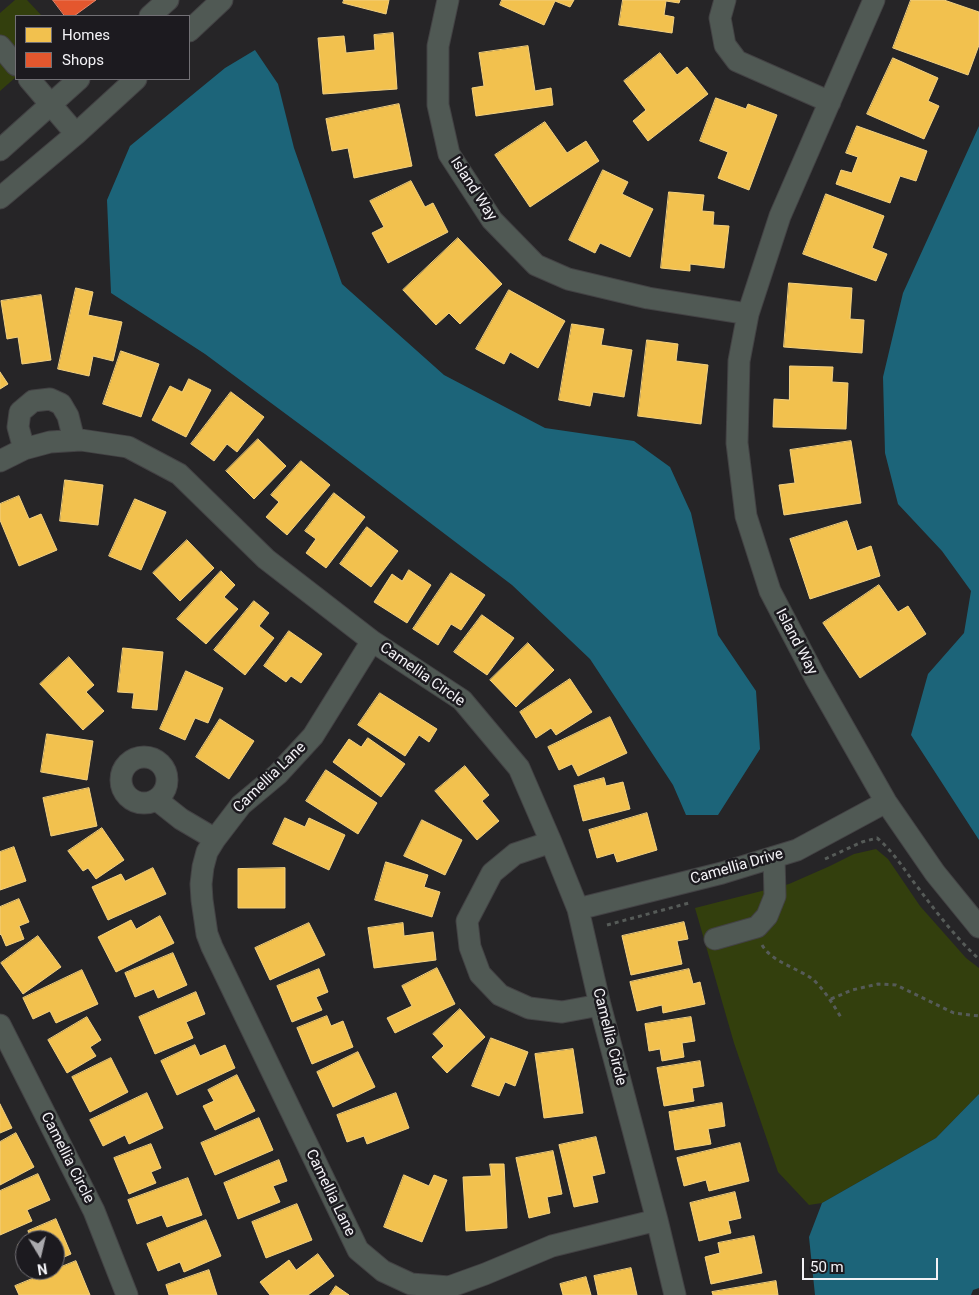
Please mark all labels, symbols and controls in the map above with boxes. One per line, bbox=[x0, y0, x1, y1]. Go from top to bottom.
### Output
legend bbox=[15, 15, 190, 80]
text: Homes bbox=[62, 26, 110, 44]
text: Shops bbox=[62, 51, 104, 69]
street label: Island Way bbox=[446, 154, 500, 224]
street label: Island Way bbox=[771, 606, 821, 678]
street label: Camellia Circle bbox=[376, 639, 468, 711]
street label: Camellia Lane bbox=[230, 739, 310, 817]
street label: Camellia Drive bbox=[689, 845, 785, 889]
street label: Camellia Circle bbox=[588, 986, 630, 1088]
street label: Camellia Circle bbox=[36, 1110, 98, 1206]
street label: Camellia Lane bbox=[301, 1147, 359, 1239]
north arrow bbox=[15, 1230, 65, 1280]
scale bar bbox=[804, 1248, 940, 1280]
text: 50 m bbox=[810, 1258, 844, 1276]
text: N bbox=[36, 1260, 48, 1278]

